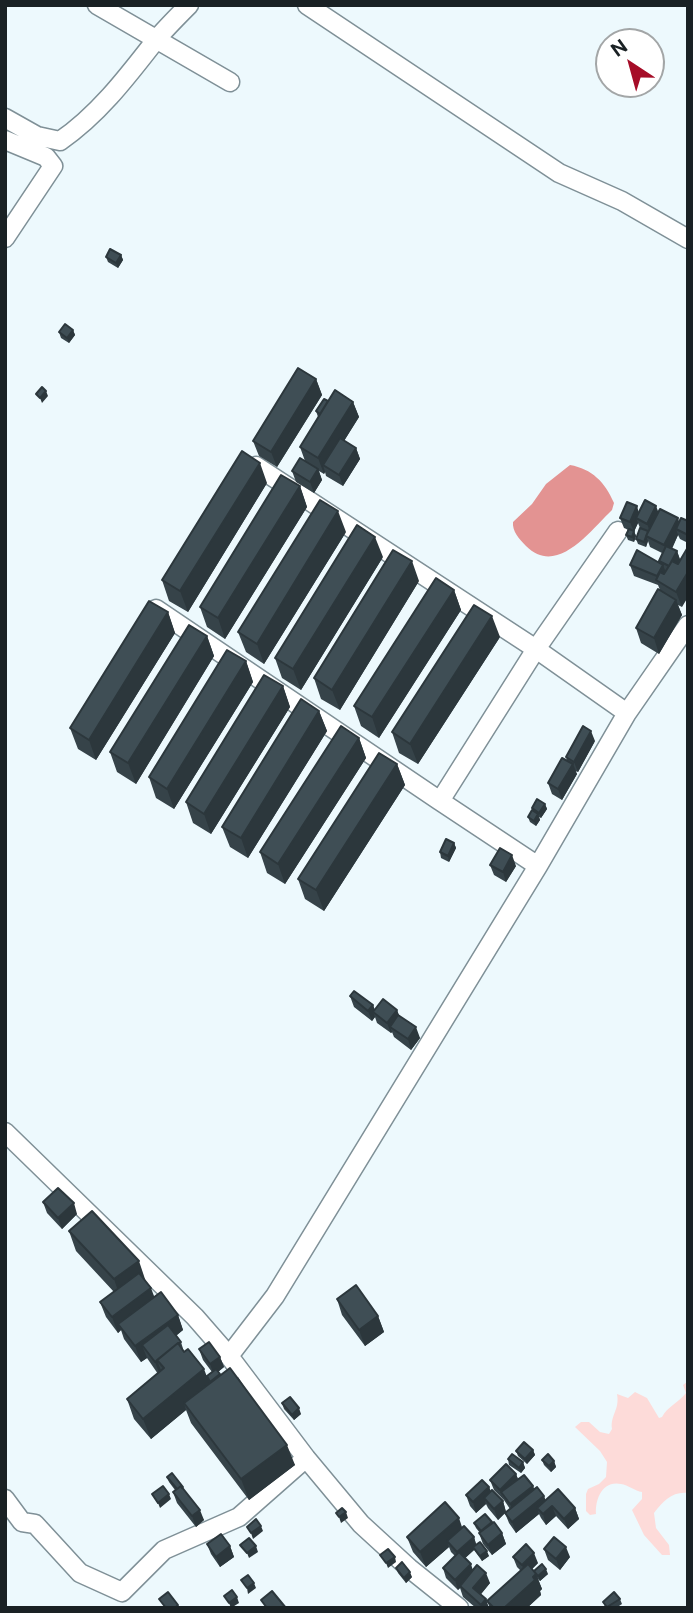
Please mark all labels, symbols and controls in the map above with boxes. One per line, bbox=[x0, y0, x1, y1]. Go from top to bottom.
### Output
north arrow bbox=[595, 28, 665, 98]
text: N bbox=[606, 34, 631, 61]

